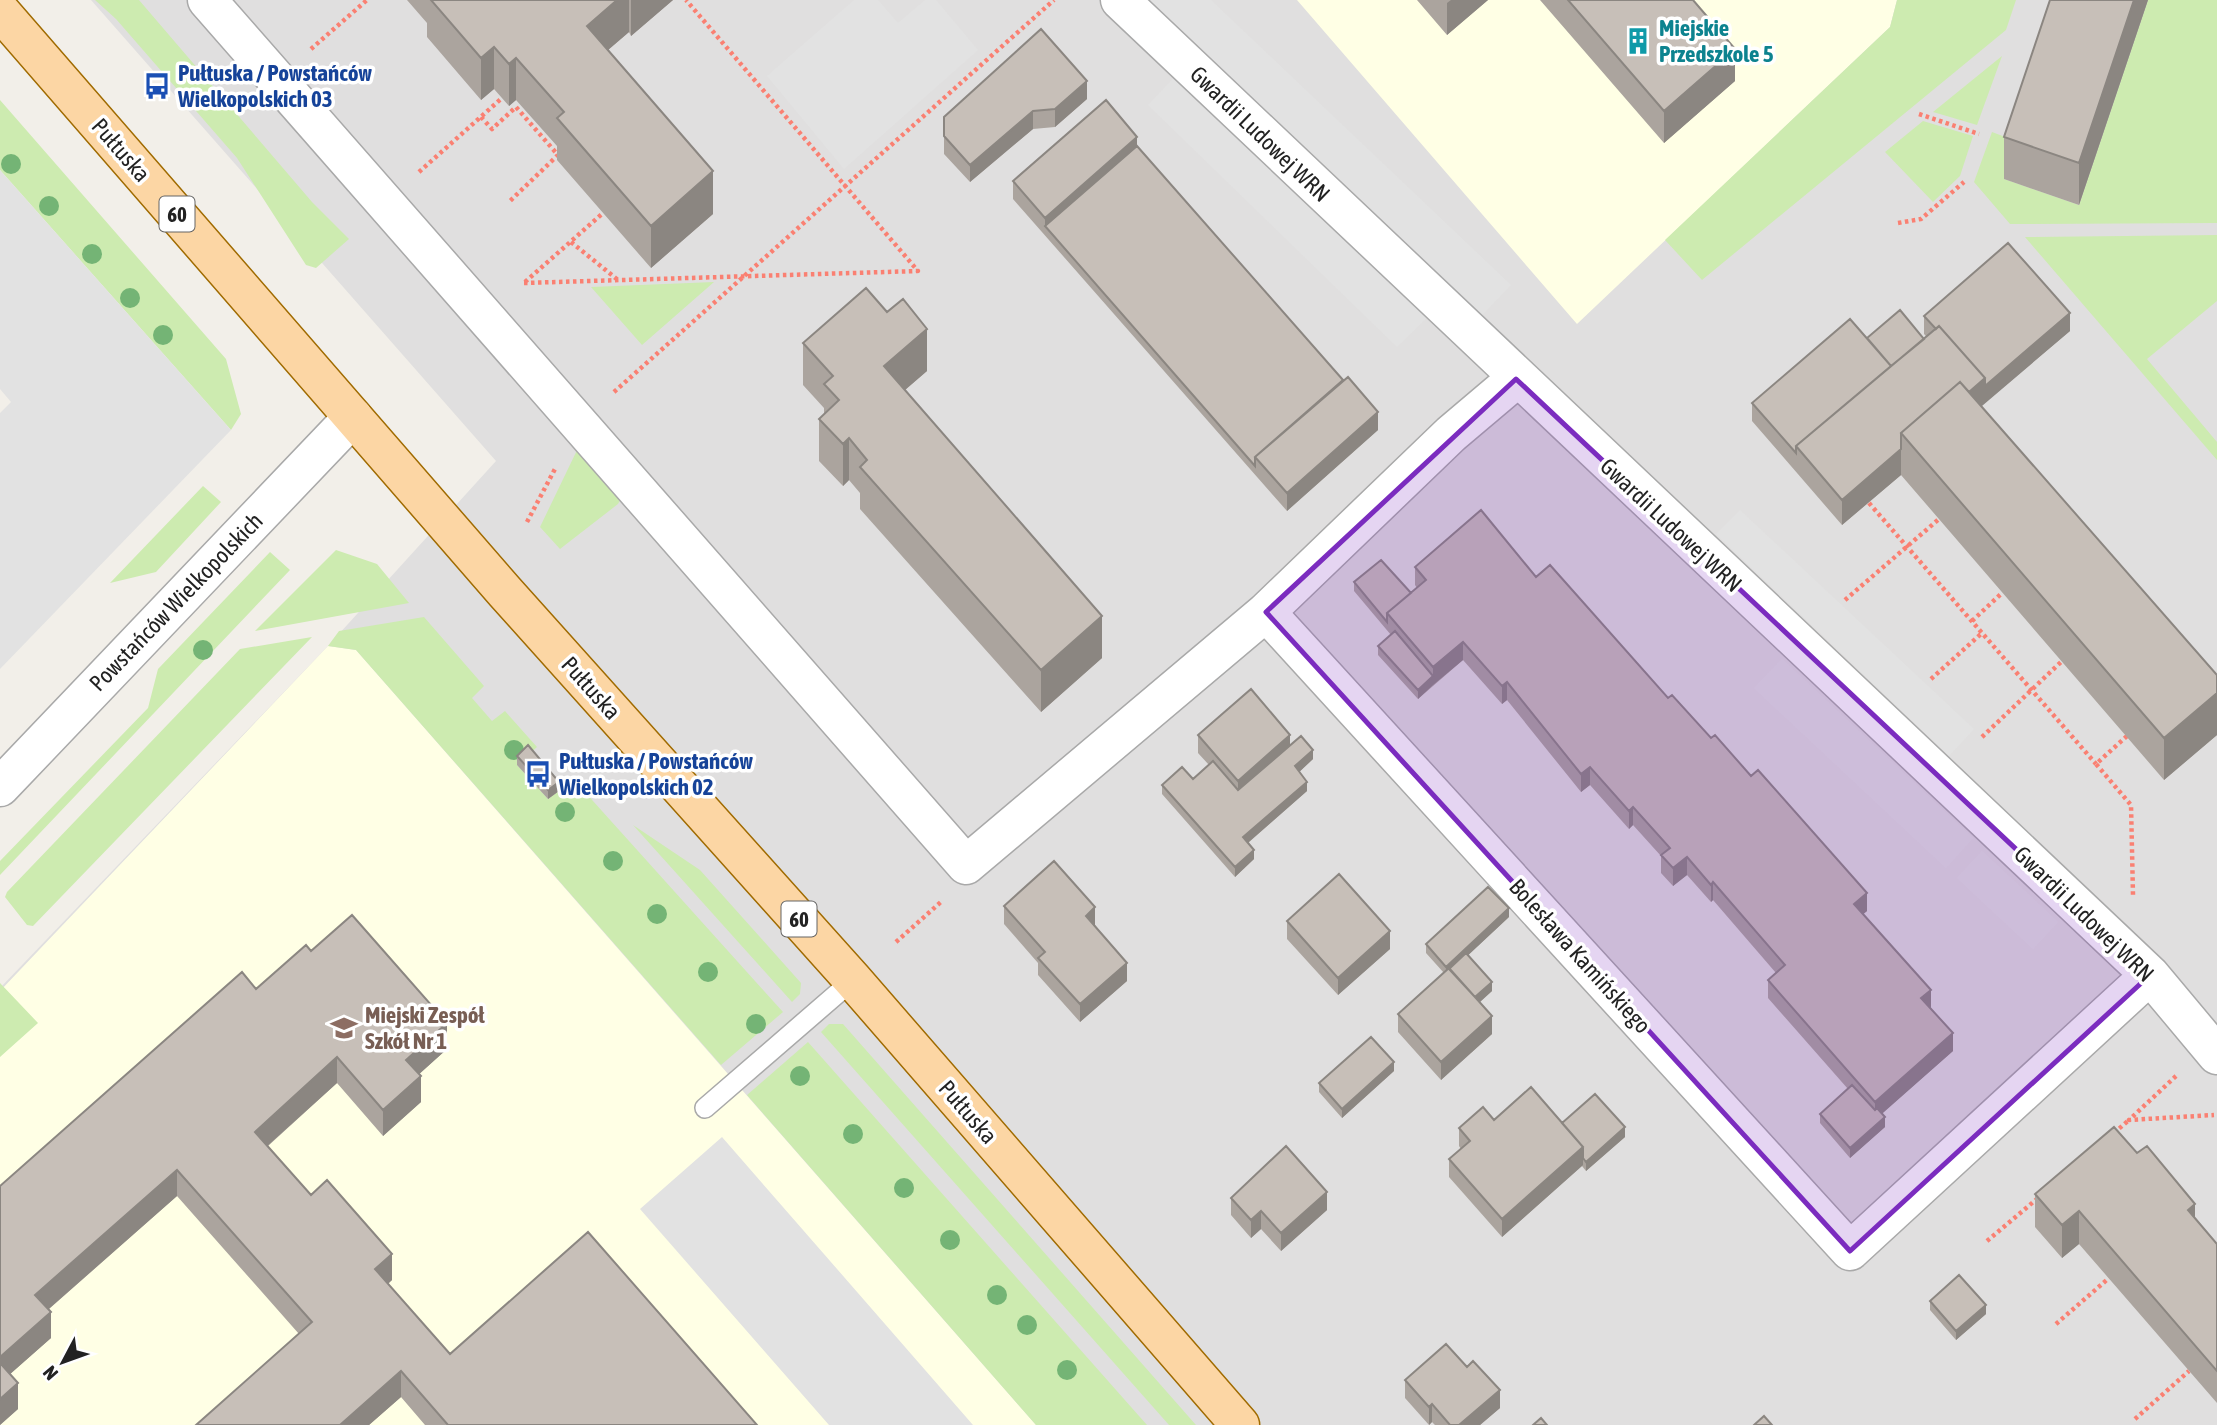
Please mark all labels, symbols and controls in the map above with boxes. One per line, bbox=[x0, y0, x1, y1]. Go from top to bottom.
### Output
place label: Miejskie Przedszkole 5 bbox=[1659, 15, 1774, 67]
building icon: Miejskie Przedszkole 5 bbox=[1623, 26, 1653, 56]
place label: Pułtuska / Powstańców Wielkopolskich 03 bbox=[177, 60, 372, 112]
street label: Gwardii Ludowej WRN bbox=[1185, 61, 1335, 207]
bus stop icon: Pułtuska / Powstańców Wielkopolskich 03 bbox=[142, 71, 172, 101]
street label: Pułtuska bbox=[87, 113, 155, 187]
road number: 60 bbox=[160, 196, 194, 232]
street label: Gwardii Ludowej WRN bbox=[1595, 453, 1747, 597]
street label: Powstańców Wielkopolskich bbox=[84, 508, 268, 696]
street label: Pułtuska bbox=[556, 651, 626, 725]
place label: Pułtuska / Powstańców Wielkopolskich 02 bbox=[558, 748, 753, 800]
bus stop icon: Pułtuska / Powstańców Wielkopolskich 02 bbox=[523, 759, 553, 789]
street label: Gwardii Ludowej WRN bbox=[2009, 841, 2159, 987]
street label: Bolesława Kamińskiego bbox=[1504, 874, 1656, 1038]
road number: 60 bbox=[782, 902, 816, 936]
place label: Miejski Zespół Szkół Nr 1 bbox=[365, 1002, 486, 1054]
school or university icon: Miejski Zespół Szkół Nr 1 bbox=[329, 1013, 359, 1043]
street label: Pułtuska bbox=[934, 1075, 1002, 1149]
north arrow bbox=[28, 1327, 98, 1397]
text: N bbox=[38, 1362, 62, 1385]

